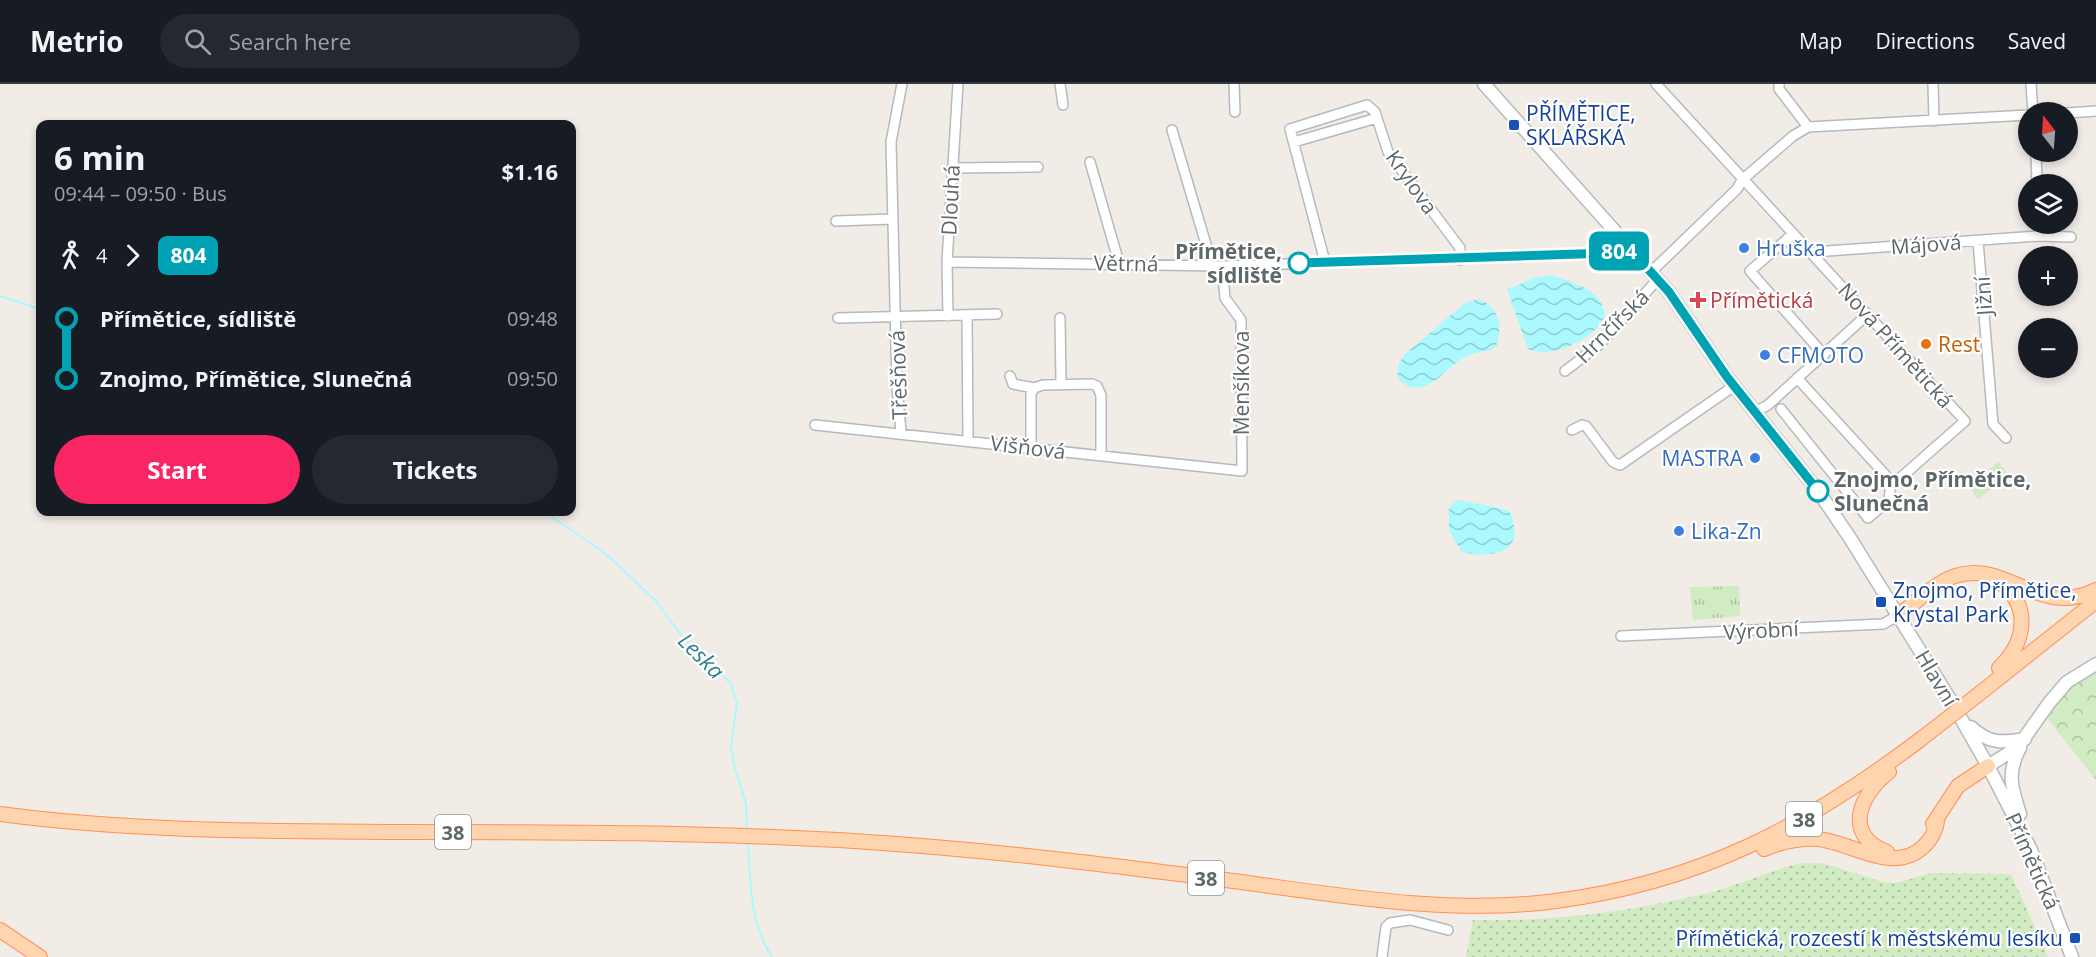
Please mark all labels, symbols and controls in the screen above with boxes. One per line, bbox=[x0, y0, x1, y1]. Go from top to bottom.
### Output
search box bbox=[160, 14, 580, 68]
text: Metrio bbox=[30, 22, 124, 60]
icon: search bbox=[181, 25, 214, 58]
text: Search here bbox=[229, 26, 351, 56]
text: Map bbox=[1799, 27, 1842, 55]
text: Directions bbox=[1875, 27, 1975, 55]
text: Saved bbox=[2008, 27, 2066, 55]
place label: PŘÍMĚTICE, SKLÁŘSKÁ bbox=[1526, 99, 1636, 151]
north arrow bbox=[2018, 102, 2078, 162]
map controls bbox=[2018, 102, 2078, 378]
marker: PŘÍMĚTICE, SKLÁŘSKÁ bbox=[1507, 118, 1521, 132]
text: 6 min bbox=[54, 135, 146, 180]
street label: Krylova bbox=[1380, 144, 1444, 220]
text: $1.16 bbox=[501, 156, 558, 186]
street label: Dlouhá bbox=[934, 164, 966, 236]
button: layers bbox=[2018, 174, 2078, 234]
text: 09:44 – 09:50 · Bus bbox=[54, 180, 227, 207]
street label: Májová bbox=[1890, 228, 1962, 260]
line badge: 804 bbox=[1584, 232, 1654, 270]
place label: Hruška bbox=[1756, 234, 1826, 262]
place label: Přímětice, sídliště bbox=[1175, 237, 1282, 289]
text: 804 bbox=[1601, 237, 1637, 265]
icon: walk bbox=[54, 239, 87, 272]
icon: forward bbox=[116, 239, 149, 272]
text: 804 bbox=[170, 241, 206, 269]
marker: Hruška bbox=[1737, 241, 1751, 255]
text: 4 bbox=[96, 242, 107, 269]
button: + bbox=[2018, 246, 2078, 306]
street label: Větrná bbox=[1093, 248, 1159, 278]
marker: Přímětice, sídliště bbox=[1288, 252, 1310, 274]
street label: Jižní bbox=[1968, 275, 1998, 318]
street label: Nová Přímětická bbox=[1832, 276, 1960, 414]
street label: Hrnčířská bbox=[1569, 283, 1655, 369]
place label: Přímětická bbox=[1710, 286, 1813, 314]
marker: Přímětická bbox=[1691, 293, 1705, 307]
text: Přímětice, sídliště bbox=[100, 303, 296, 333]
text: 09:48 bbox=[507, 305, 558, 332]
button: − bbox=[2018, 318, 2078, 378]
street label: Třešňová bbox=[882, 330, 914, 420]
place label: Rest bbox=[1938, 330, 1980, 358]
street label: Menšíkova bbox=[1227, 331, 1255, 435]
marker: Rest bbox=[1919, 337, 1933, 351]
place label: CFMOTO bbox=[1777, 341, 1864, 369]
marker: CFMOTO bbox=[1758, 348, 1772, 362]
text: Znojmo, Přímětice, Slunečná bbox=[100, 363, 412, 393]
text: 09:50 bbox=[507, 365, 558, 392]
street label: Višňová bbox=[989, 429, 1067, 465]
button: Start bbox=[54, 435, 300, 504]
button: Tickets bbox=[312, 435, 558, 504]
place label: MASTRA bbox=[1662, 444, 1744, 472]
marker: MASTRA bbox=[1748, 451, 1762, 465]
place label: Znojmo, Přímětice, Slunečná bbox=[1834, 465, 2031, 517]
marker: Znojmo, Přímětice, Slunečná bbox=[1807, 480, 1829, 502]
place label: Lika-Zn bbox=[1691, 517, 1762, 545]
marker: Lika-Zn bbox=[1672, 524, 1686, 538]
place label: Znojmo, Přímětice, Krystal Park bbox=[1893, 576, 2077, 628]
marker: Znojmo, Přímětice, Krystal Park bbox=[1874, 595, 1888, 609]
street label: Výrobní bbox=[1723, 614, 1800, 646]
water label: Leska bbox=[672, 625, 732, 685]
street label: Hlavní bbox=[1909, 645, 1965, 712]
road number: 38 bbox=[1786, 802, 1822, 836]
street label: Přímětická bbox=[1999, 808, 2067, 914]
road number: 38 bbox=[435, 815, 471, 849]
road number: 38 bbox=[1188, 861, 1224, 895]
place label: Přímětická, rozcestí k městskému lesíku bbox=[1676, 924, 2063, 952]
marker: Přímětická, rozcestí k městskému lesíku bbox=[2068, 931, 2082, 945]

